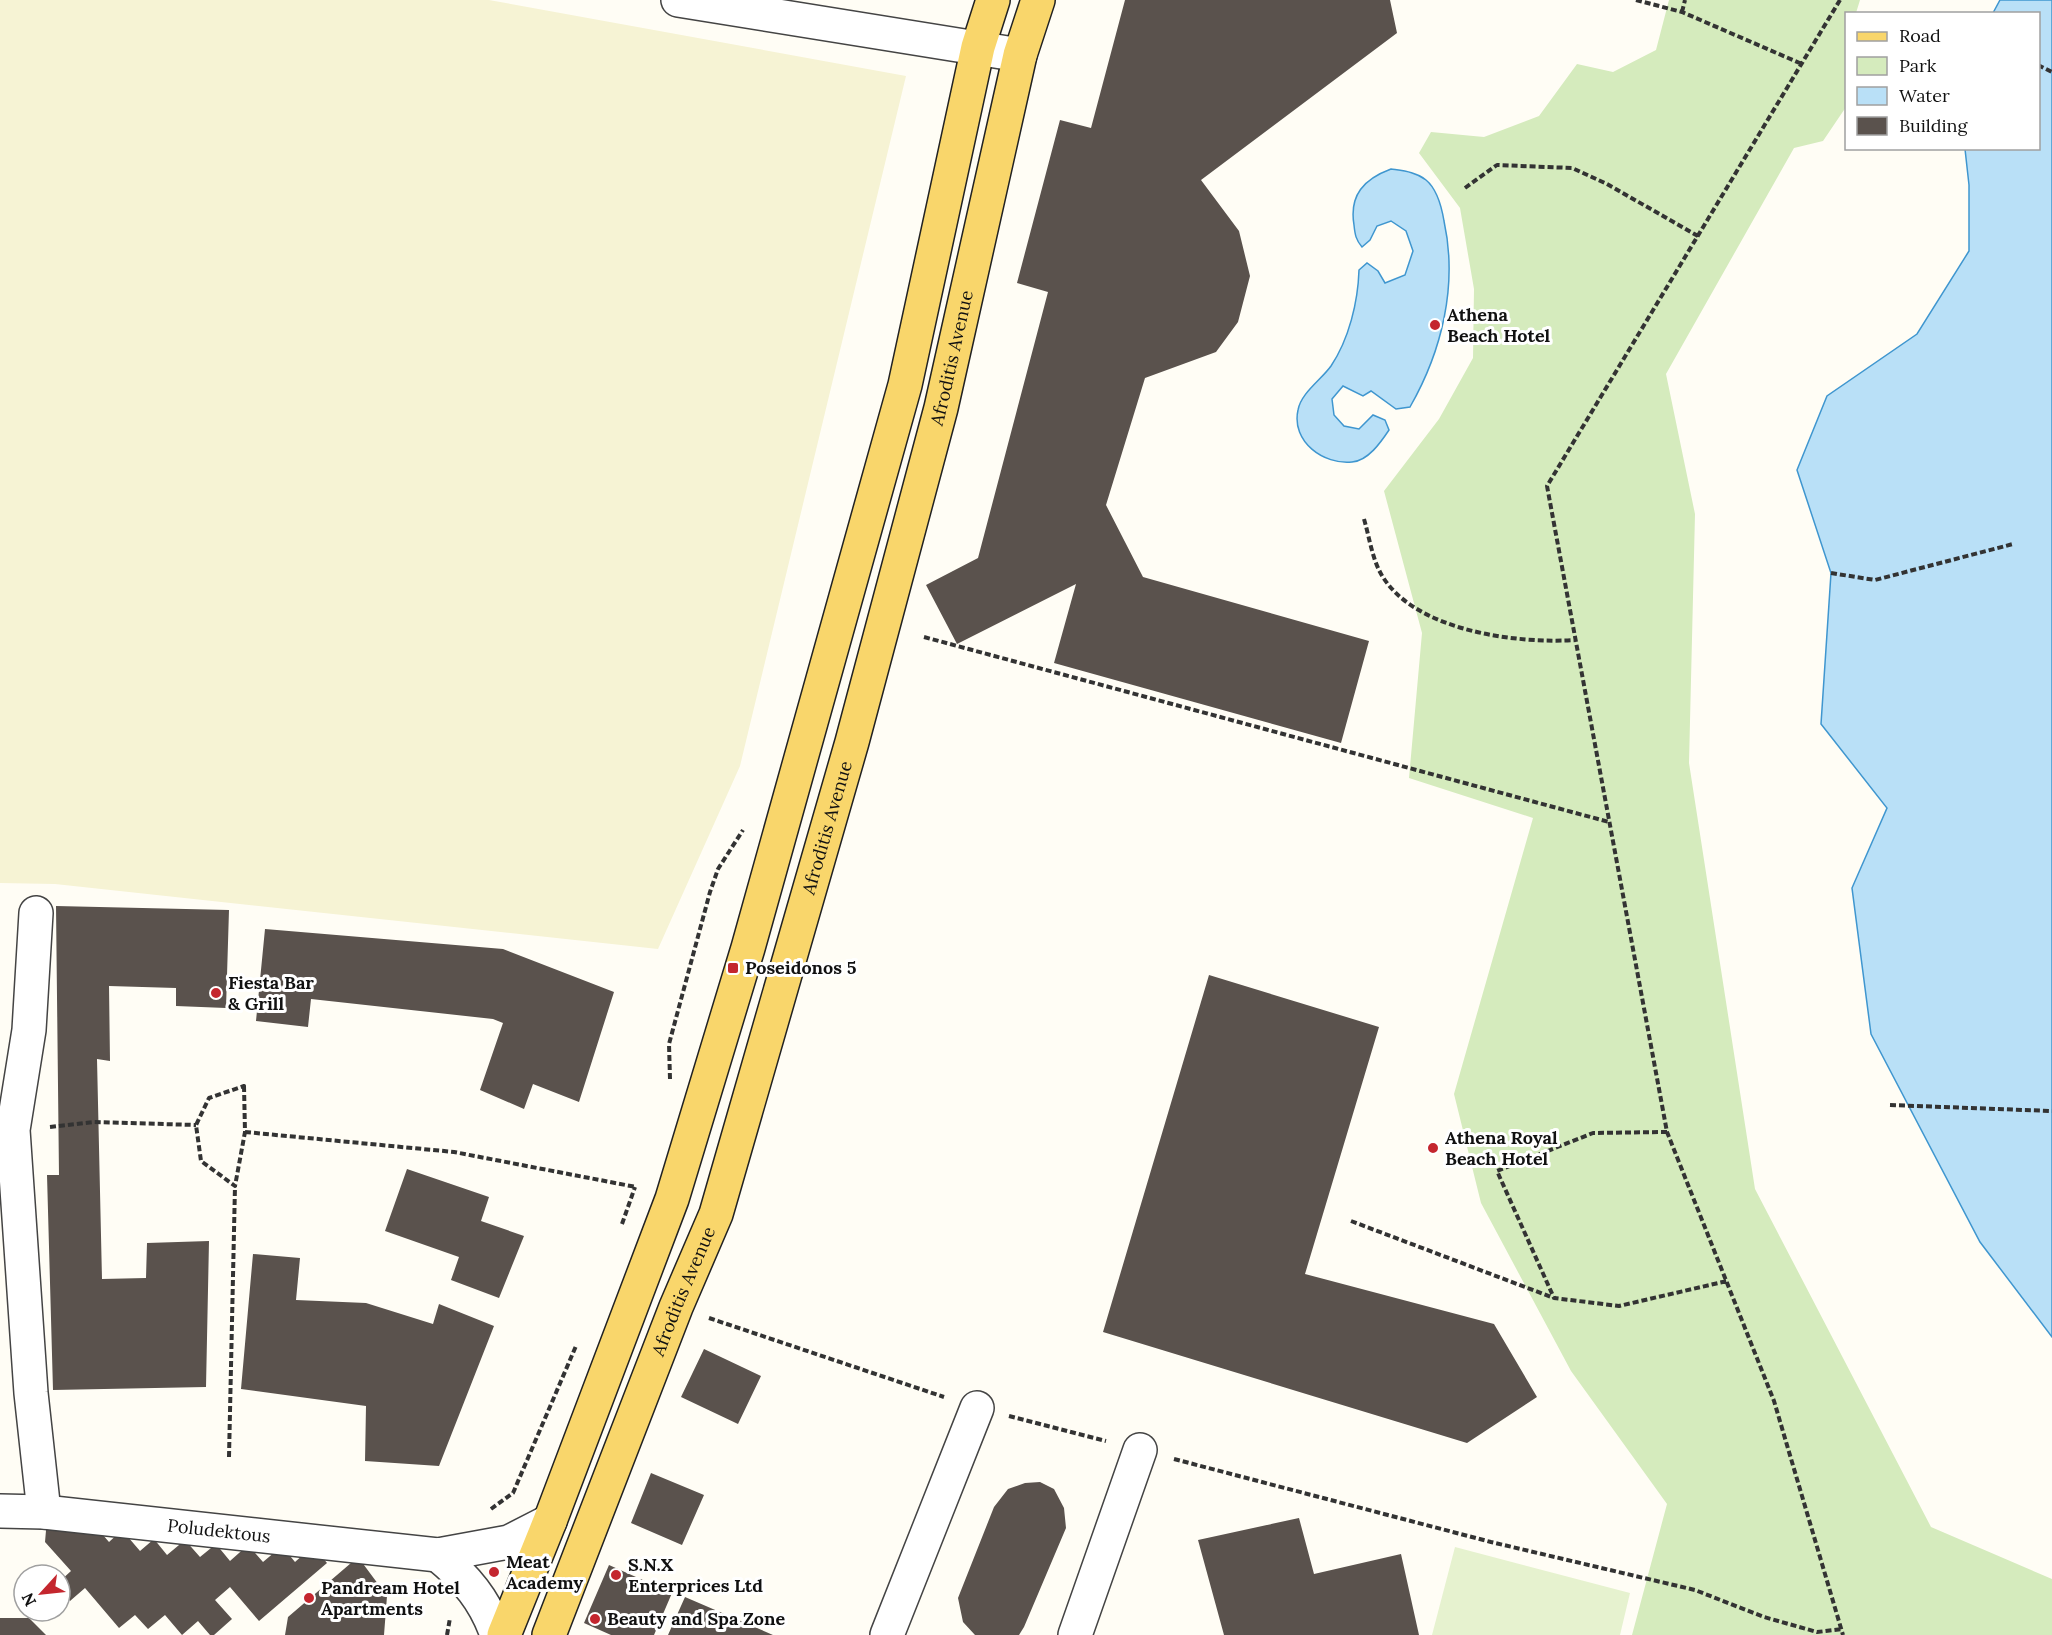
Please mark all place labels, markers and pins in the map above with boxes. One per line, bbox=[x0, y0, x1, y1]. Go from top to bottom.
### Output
place label: Athena Beach Hotel bbox=[1447, 303, 1551, 347]
marker: Athena Beach Hotel bbox=[1428, 318, 1442, 332]
place label: Poseidonos 5 bbox=[745, 956, 857, 979]
marker: Poseidonos 5 bbox=[726, 961, 740, 975]
place label: Fiesta Bar & Grill bbox=[228, 971, 314, 1015]
marker: Fiesta Bar & Grill bbox=[209, 986, 223, 1000]
place label: Athena Royal Beach Hotel bbox=[1445, 1126, 1558, 1170]
marker: Athena Royal Beach Hotel bbox=[1426, 1141, 1440, 1155]
place label: Meat Academy bbox=[506, 1550, 583, 1594]
place label: S.N.X Enterprices Ltd bbox=[628, 1553, 763, 1597]
marker: Meat Academy bbox=[487, 1565, 501, 1579]
marker: S.N.X Enterprices Ltd bbox=[609, 1568, 623, 1582]
place label: Pandream Hotel Apartments bbox=[321, 1576, 460, 1620]
marker: Pandream Hotel Apartments bbox=[302, 1591, 316, 1605]
place label: Beauty and Spa Zone bbox=[607, 1607, 786, 1630]
marker: Beauty and Spa Zone bbox=[588, 1612, 602, 1626]

